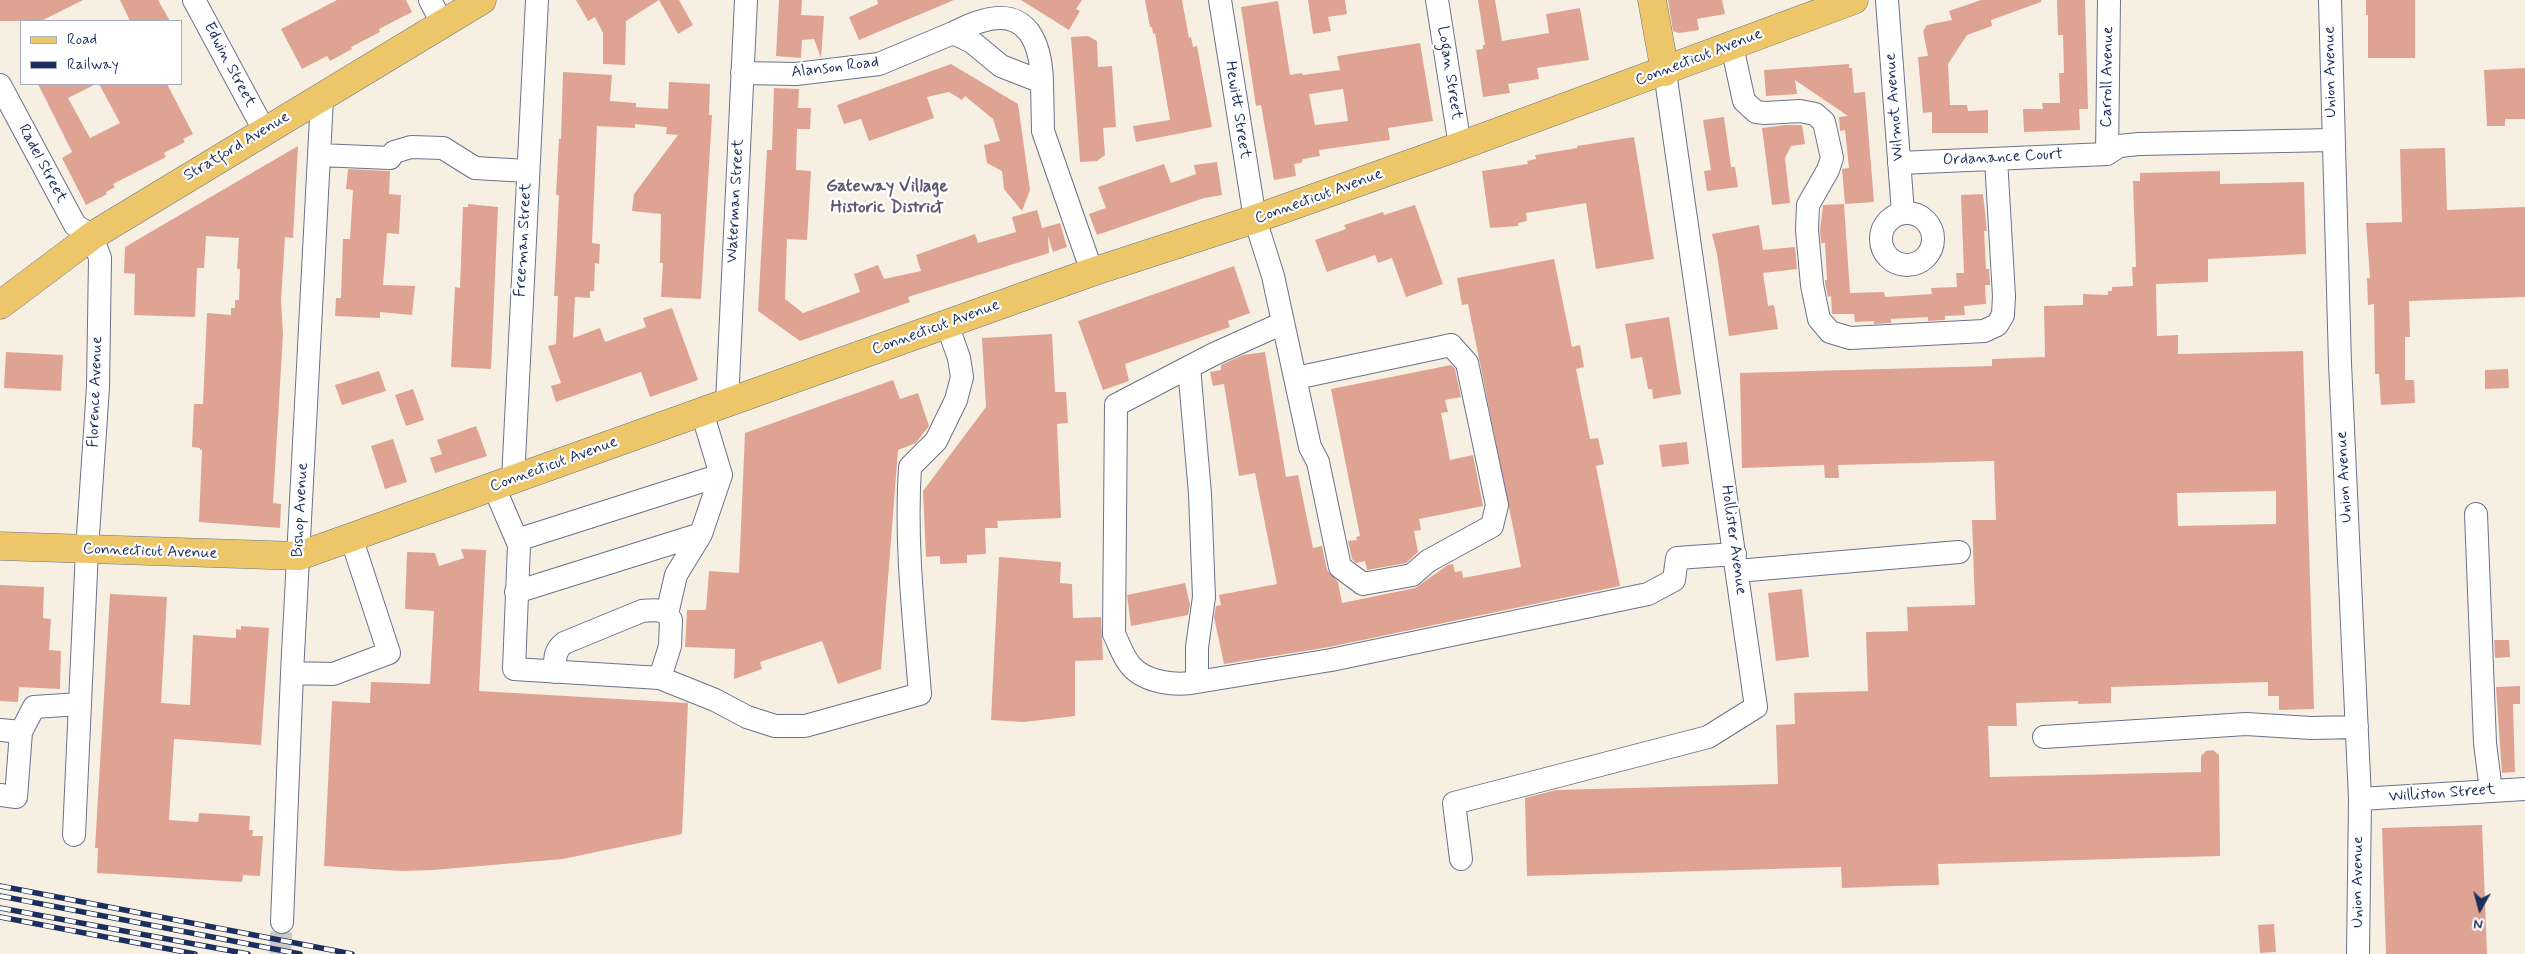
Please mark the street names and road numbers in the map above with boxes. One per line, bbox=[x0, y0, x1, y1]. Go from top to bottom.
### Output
street label: Edwin Street bbox=[199, 19, 259, 111]
street label: Logan Street bbox=[1432, 25, 1466, 121]
street label: Connecticut Avenue bbox=[1633, 25, 1765, 91]
street label: Carroll Avenue bbox=[2098, 26, 2118, 128]
street label: Union Avenue bbox=[2321, 26, 2341, 118]
street label: Wilmot Avenue bbox=[1882, 52, 1908, 162]
street label: Alanson Road bbox=[790, 53, 880, 83]
street label: Hewitt Street bbox=[1220, 60, 1254, 160]
street label: Stratford Avenue bbox=[181, 108, 293, 186]
street label: Radel Street bbox=[13, 121, 71, 207]
street label: Waterman Street bbox=[723, 139, 749, 263]
street label: Ordanance Court bbox=[1942, 145, 2064, 171]
street label: Connecticut Avenue bbox=[1253, 165, 1385, 229]
street label: Freeman Street bbox=[511, 182, 537, 298]
street label: Connecticut Avenue bbox=[870, 296, 1002, 360]
street label: Florence Avenue bbox=[84, 336, 108, 448]
street label: Union Avenue bbox=[2333, 431, 2357, 523]
street label: Connecticut Avenue bbox=[488, 433, 620, 497]
street label: Bishop Avenue bbox=[289, 462, 313, 558]
street label: Hollister Avenue bbox=[1716, 484, 1750, 596]
street label: Connecticut Avenue bbox=[82, 540, 218, 564]
street label: Williston Street bbox=[2388, 781, 2496, 807]
street label: Union Avenue bbox=[2349, 836, 2369, 928]

